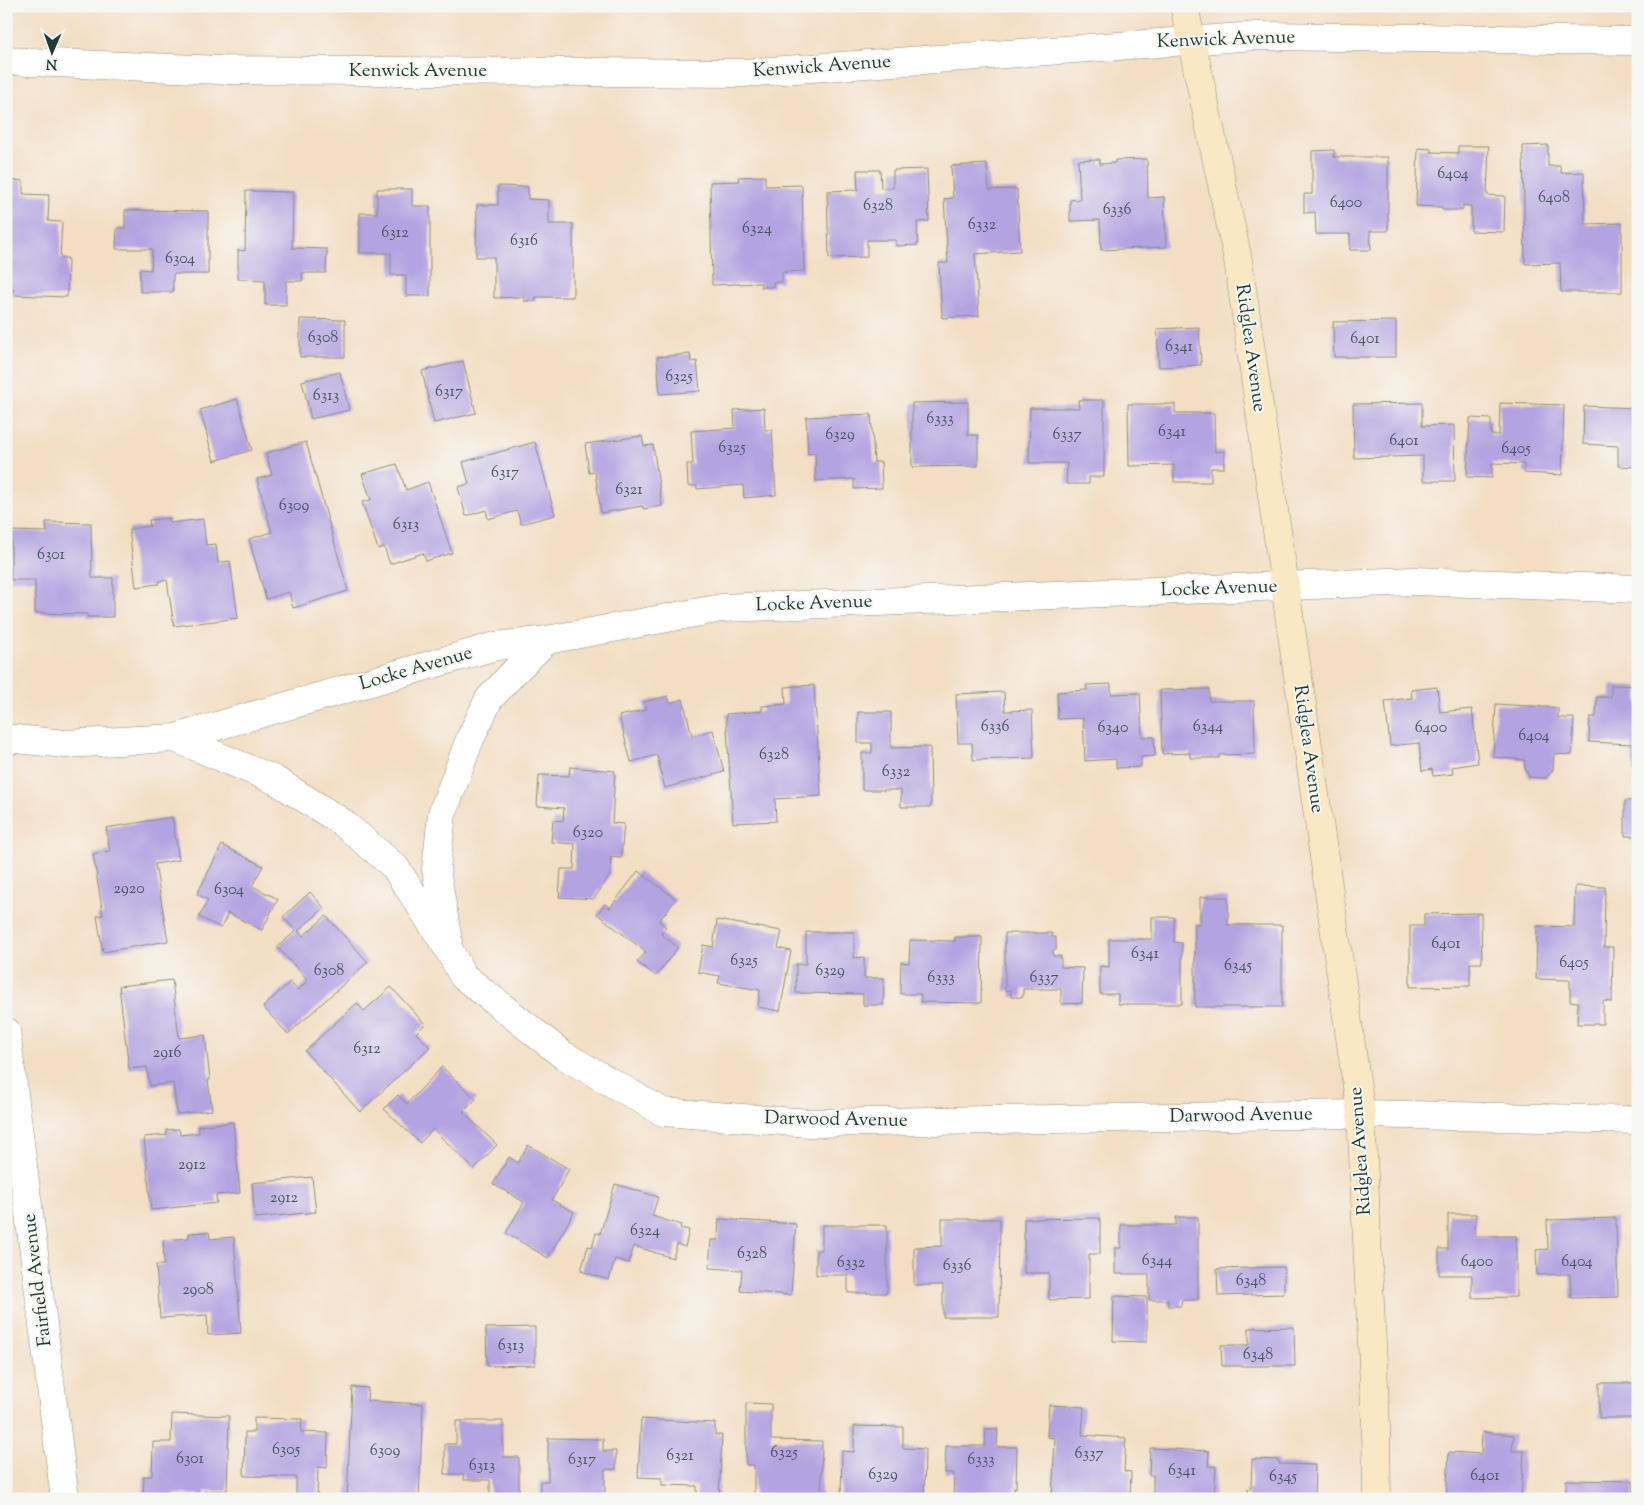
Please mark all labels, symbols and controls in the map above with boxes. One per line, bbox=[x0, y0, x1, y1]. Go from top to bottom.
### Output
street label: Kenwick Avenue bbox=[1156, 24, 1296, 56]
north arrow bbox=[28, 28, 78, 78]
street label: Kenwick Avenue bbox=[752, 49, 892, 85]
text: N bbox=[46, 53, 58, 73]
street label: Kenwick Avenue bbox=[349, 58, 487, 85]
house number: 6404 bbox=[1437, 163, 1469, 186]
house number: 6408 bbox=[1538, 187, 1570, 210]
house number: 6400 bbox=[1330, 192, 1362, 215]
house number: 6328 bbox=[863, 195, 893, 218]
house number: 6336 bbox=[1103, 199, 1131, 222]
house number: 6332 bbox=[968, 214, 997, 237]
house number: 6324 bbox=[742, 218, 772, 241]
house number: 6312 bbox=[381, 222, 409, 245]
house number: 6316 bbox=[510, 230, 538, 253]
house number: 6304 bbox=[165, 248, 195, 271]
street label: Ridglea Avenue bbox=[1228, 282, 1272, 414]
house number: 6308 bbox=[308, 327, 338, 350]
house number: 6401 bbox=[1350, 328, 1380, 351]
house number: 6341 bbox=[1165, 336, 1194, 359]
house number: 6325 bbox=[665, 366, 693, 389]
house number: 6317 bbox=[435, 381, 463, 404]
house number: 6313 bbox=[313, 385, 339, 408]
house number: 6333 bbox=[926, 408, 954, 431]
house number: 6341 bbox=[1158, 421, 1187, 444]
house number: 6329 bbox=[825, 424, 855, 447]
house number: 6337 bbox=[1053, 424, 1081, 447]
house number: 6401 bbox=[1389, 430, 1419, 453]
house number: 6325 bbox=[718, 437, 746, 460]
house number: 6405 bbox=[1501, 438, 1531, 461]
house number: 6317 bbox=[491, 462, 519, 485]
house number: 6321 bbox=[615, 479, 643, 502]
house number: 6309 bbox=[279, 495, 309, 518]
house number: 6313 bbox=[393, 514, 419, 537]
house number: 6301 bbox=[37, 544, 66, 567]
street label: Locke Avenue bbox=[1160, 573, 1278, 605]
street label: Locke Avenue bbox=[755, 588, 873, 620]
street label: Locke Avenue bbox=[356, 640, 476, 698]
street label: Ridglea Avenue bbox=[1286, 683, 1330, 815]
house number: 6336 bbox=[981, 716, 1009, 739]
house number: 6344 bbox=[1193, 716, 1223, 739]
house number: 6340 bbox=[1098, 717, 1128, 740]
house number: 6400 bbox=[1415, 717, 1447, 740]
house number: 6404 bbox=[1518, 725, 1550, 748]
house number: 6328 bbox=[759, 744, 789, 767]
house number: 6332 bbox=[882, 761, 911, 784]
house number: 6320 bbox=[573, 822, 603, 845]
house number: 2920 bbox=[113, 878, 145, 901]
house number: 6304 bbox=[214, 879, 244, 902]
house number: 6401 bbox=[1431, 933, 1461, 956]
house number: 6341 bbox=[1131, 943, 1160, 966]
house number: 6325 bbox=[730, 950, 758, 973]
house number: 6405 bbox=[1559, 952, 1589, 975]
house number: 6345 bbox=[1224, 955, 1253, 978]
house number: 6308 bbox=[314, 960, 344, 983]
house number: 6329 bbox=[815, 960, 845, 983]
house number: 6333 bbox=[927, 967, 955, 990]
house number: 6337 bbox=[1030, 967, 1058, 990]
house number: 6312 bbox=[353, 1038, 381, 1061]
house number: 2916 bbox=[153, 1042, 181, 1065]
street label: Ridglea Avenue bbox=[1343, 1086, 1379, 1216]
street label: Darwood Avenue bbox=[1169, 1101, 1313, 1131]
street label: Darwood Avenue bbox=[764, 1105, 908, 1135]
house number: 2912 bbox=[178, 1154, 207, 1177]
house number: 2912 bbox=[270, 1187, 299, 1210]
street label: Fairfield Avenue bbox=[16, 1212, 60, 1348]
house number: 6324 bbox=[630, 1220, 660, 1243]
house number: 6328 bbox=[737, 1243, 767, 1266]
house number: 6344 bbox=[1142, 1250, 1172, 1273]
house number: 6400 bbox=[1461, 1251, 1493, 1274]
house number: 6404 bbox=[1561, 1251, 1593, 1274]
house number: 6332 bbox=[837, 1252, 866, 1275]
house number: 6336 bbox=[943, 1255, 971, 1278]
house number: 6348 bbox=[1236, 1270, 1266, 1293]
house number: 2908 bbox=[182, 1279, 214, 1302]
house number: 6313 bbox=[498, 1335, 524, 1358]
house number: 6348 bbox=[1243, 1344, 1273, 1367]
house number: 6305 bbox=[272, 1439, 301, 1462]
house number: 6309 bbox=[370, 1440, 400, 1463]
house number: 6325 bbox=[770, 1442, 798, 1465]
house number: 6337 bbox=[1075, 1443, 1103, 1466]
house number: 6321 bbox=[666, 1445, 694, 1468]
house number: 6301 bbox=[176, 1448, 205, 1471]
house number: 6317 bbox=[568, 1449, 596, 1472]
house number: 6333 bbox=[967, 1449, 995, 1472]
house number: 6313 bbox=[469, 1455, 495, 1478]
house number: 6341 bbox=[1168, 1460, 1197, 1483]
house number: 6329 bbox=[868, 1464, 898, 1487]
house number: 6401 bbox=[1470, 1465, 1500, 1488]
house number: 6345 bbox=[1269, 1466, 1298, 1489]

